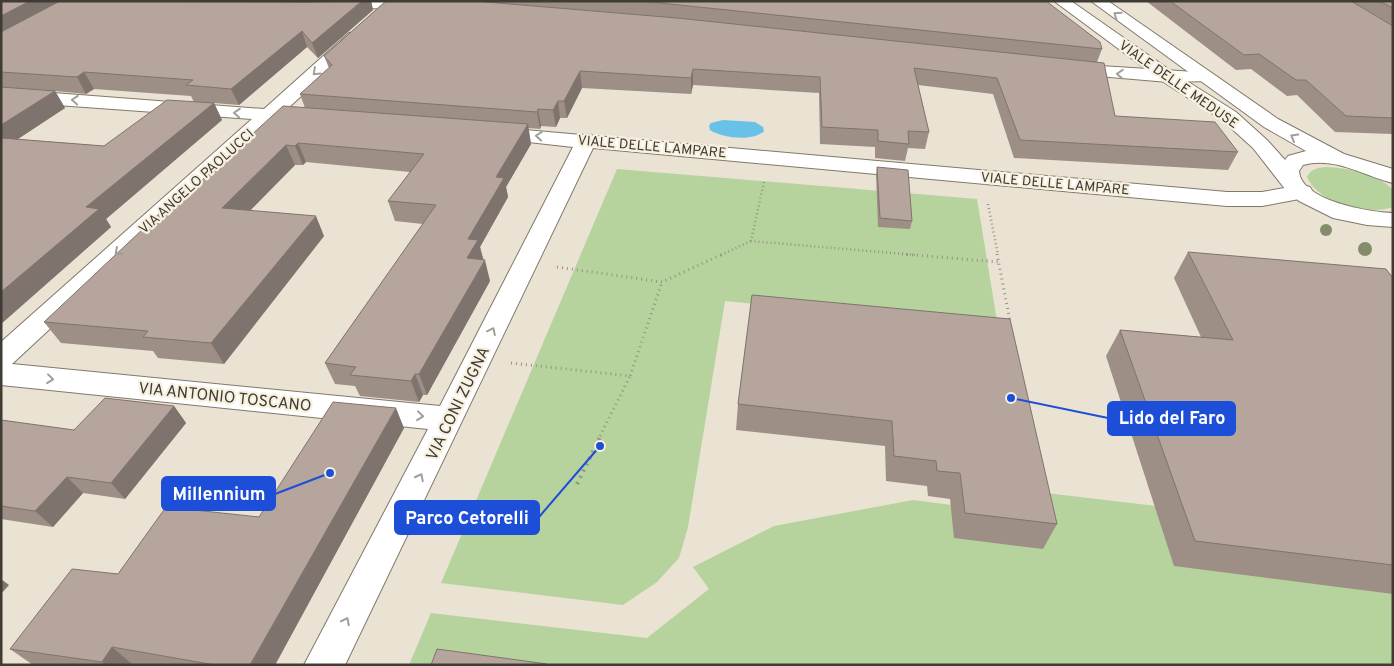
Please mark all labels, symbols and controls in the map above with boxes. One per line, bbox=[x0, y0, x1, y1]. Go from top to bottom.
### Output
one-way arrow bbox=[1114, 12, 1123, 21]
street label: VIALE DELLE MEDUSE bbox=[1115, 38, 1241, 133]
one-way arrow bbox=[313, 66, 322, 75]
one-way arrow bbox=[1115, 68, 1123, 79]
one-way arrow bbox=[71, 95, 79, 106]
one-way arrow bbox=[233, 107, 241, 118]
street label: VIA ANGELO PAOLUCCI bbox=[136, 126, 258, 238]
one-way arrow bbox=[535, 131, 543, 142]
street label: VIALE DELLE LAMPARE bbox=[577, 133, 727, 162]
one-way arrow bbox=[1291, 133, 1300, 143]
street label: VIALE DELLE LAMPARE bbox=[980, 170, 1130, 199]
one-way arrow bbox=[114, 246, 123, 255]
one-way arrow bbox=[486, 327, 497, 336]
street label: VIA CONI ZUGNA bbox=[423, 344, 495, 464]
one-way arrow bbox=[46, 373, 54, 384]
street label: VIA ANTONIO TOSCANO bbox=[137, 379, 312, 417]
callout: Lido del Faro bbox=[1108, 402, 1235, 435]
text: Lido del Faro bbox=[1119, 408, 1225, 431]
one-way arrow bbox=[417, 410, 425, 421]
one-way arrow bbox=[414, 473, 424, 482]
callout: Millennium bbox=[162, 477, 275, 510]
text: Millennium bbox=[172, 484, 266, 507]
callout: Parco Cetorelli bbox=[395, 501, 539, 534]
text: Parco Cetorelli bbox=[405, 508, 529, 531]
one-way arrow bbox=[340, 618, 350, 627]

